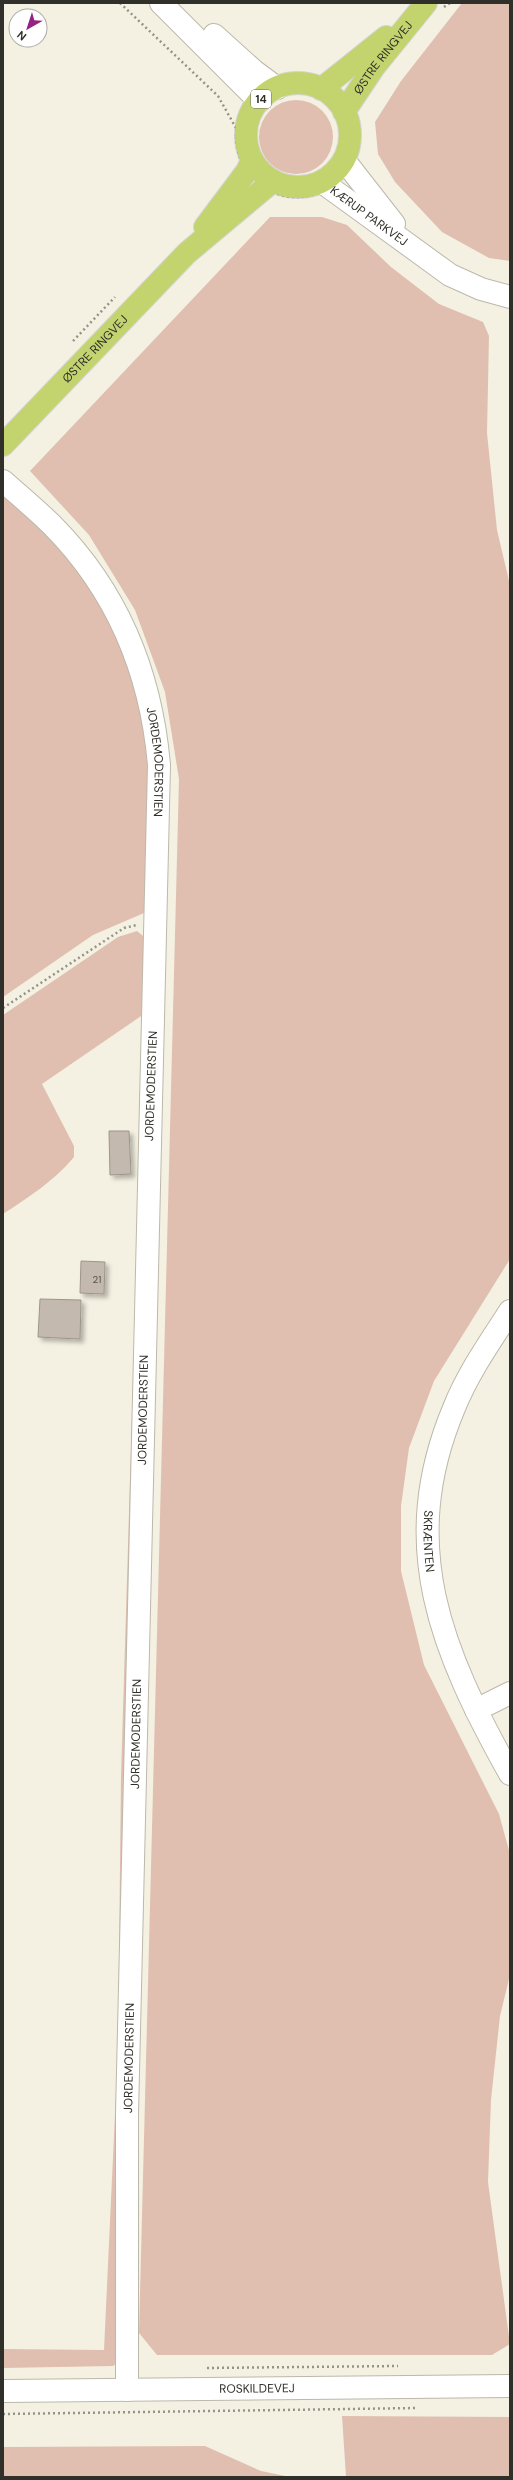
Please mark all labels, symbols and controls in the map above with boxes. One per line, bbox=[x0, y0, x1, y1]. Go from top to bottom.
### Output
north arrow bbox=[8, 8, 48, 48]
street label: ØSTRE RINGVEJ bbox=[350, 18, 416, 97]
text: N bbox=[14, 28, 29, 44]
road number: 14 bbox=[251, 90, 271, 108]
street label: KÆRUP PARKVEJ bbox=[327, 183, 411, 250]
street label: ØSTRE RINGVEJ bbox=[59, 312, 131, 386]
street label: JORDEMODERSTIEN bbox=[143, 705, 167, 817]
street label: JORDEMODERSTIEN bbox=[141, 1031, 161, 1141]
house number: 21 bbox=[93, 1273, 101, 1286]
street label: JORDEMODERSTIEN bbox=[134, 1355, 152, 1465]
street label: SKRÆNTEN bbox=[420, 1510, 438, 1573]
street label: JORDEMODERSTIEN bbox=[127, 1679, 145, 1789]
street label: JORDEMODERSTIEN bbox=[120, 2003, 138, 2113]
street label: ROSKILDEVEJ bbox=[219, 2380, 295, 2397]

